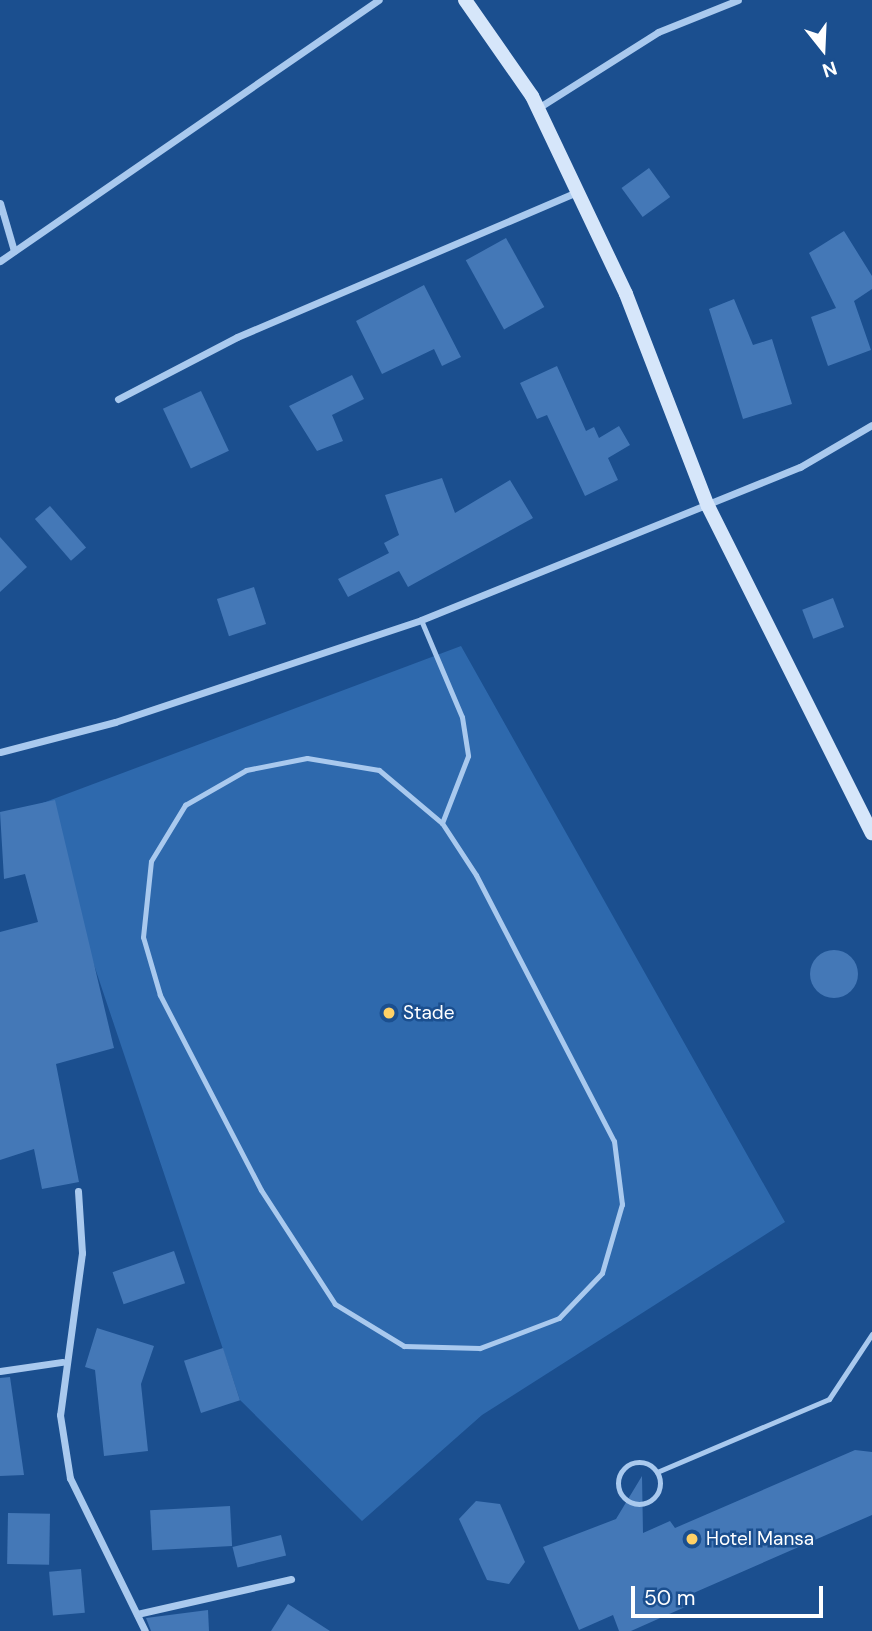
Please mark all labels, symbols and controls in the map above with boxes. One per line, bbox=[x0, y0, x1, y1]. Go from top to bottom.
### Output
north arrow bbox=[788, 14, 858, 84]
text: N bbox=[819, 55, 840, 83]
place label: Stade bbox=[403, 1002, 455, 1024]
marker: Stade bbox=[381, 1005, 397, 1021]
place label: Hotel Mansa bbox=[706, 1528, 814, 1550]
marker: Hotel Mansa bbox=[684, 1531, 700, 1547]
scale bar bbox=[634, 1572, 826, 1616]
text: 50 m bbox=[644, 1584, 695, 1612]

